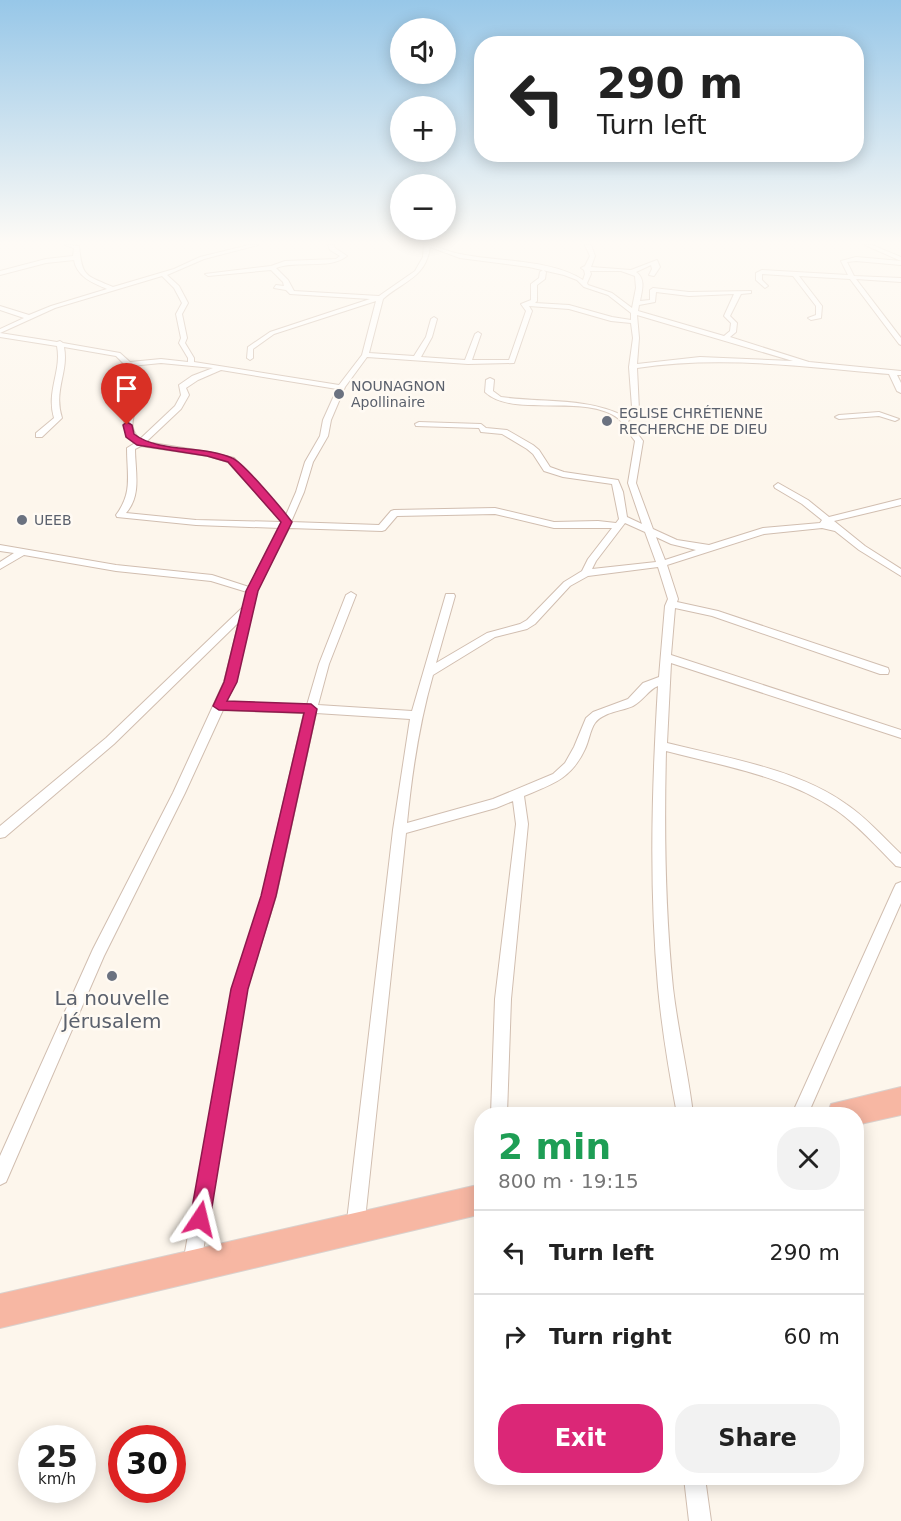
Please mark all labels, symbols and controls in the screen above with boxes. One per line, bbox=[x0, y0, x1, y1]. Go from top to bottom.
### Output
map controls bbox=[390, 18, 456, 240]
button: sound bbox=[390, 18, 456, 84]
text: 290 m bbox=[597, 59, 743, 108]
icon: left bbox=[498, 60, 576, 138]
button: + bbox=[390, 96, 456, 162]
text: Turn left bbox=[597, 109, 707, 140]
button: − bbox=[390, 174, 456, 240]
pin bbox=[101, 363, 152, 425]
icon: arrive bbox=[110, 372, 143, 405]
place label: NOUNAGNON Apollinaire bbox=[351, 378, 445, 410]
marker: NOUNAGNON Apollinaire bbox=[332, 387, 346, 401]
place label: EGLISE CHRÉTIENNE RECHERCHE DE DIEU bbox=[619, 405, 767, 437]
marker: EGLISE CHRÉTIENNE RECHERCHE DE DIEU bbox=[600, 414, 614, 428]
place label: UEEB bbox=[34, 512, 72, 528]
marker: UEEB bbox=[15, 513, 29, 527]
marker: La nouvelle Jérusalem bbox=[105, 969, 119, 983]
place label: La nouvelle Jérusalem bbox=[55, 986, 169, 1033]
text: 2 min bbox=[498, 1126, 611, 1167]
button: close bbox=[777, 1127, 840, 1190]
text: 800 m · 19:15 bbox=[498, 1169, 639, 1193]
position arrow bbox=[168, 1187, 232, 1251]
icon: left bbox=[498, 1236, 531, 1269]
text: Turn left bbox=[549, 1240, 654, 1265]
text: 290 m bbox=[770, 1240, 840, 1265]
icon: right bbox=[498, 1320, 531, 1353]
text: Turn right bbox=[549, 1324, 672, 1349]
text: 60 m bbox=[784, 1324, 840, 1349]
button: Exit bbox=[498, 1404, 663, 1473]
button: Share bbox=[675, 1404, 840, 1473]
speed limit sign: 30 bbox=[108, 1425, 186, 1503]
text: 25 bbox=[36, 1439, 78, 1474]
text: km/h bbox=[38, 1470, 76, 1488]

